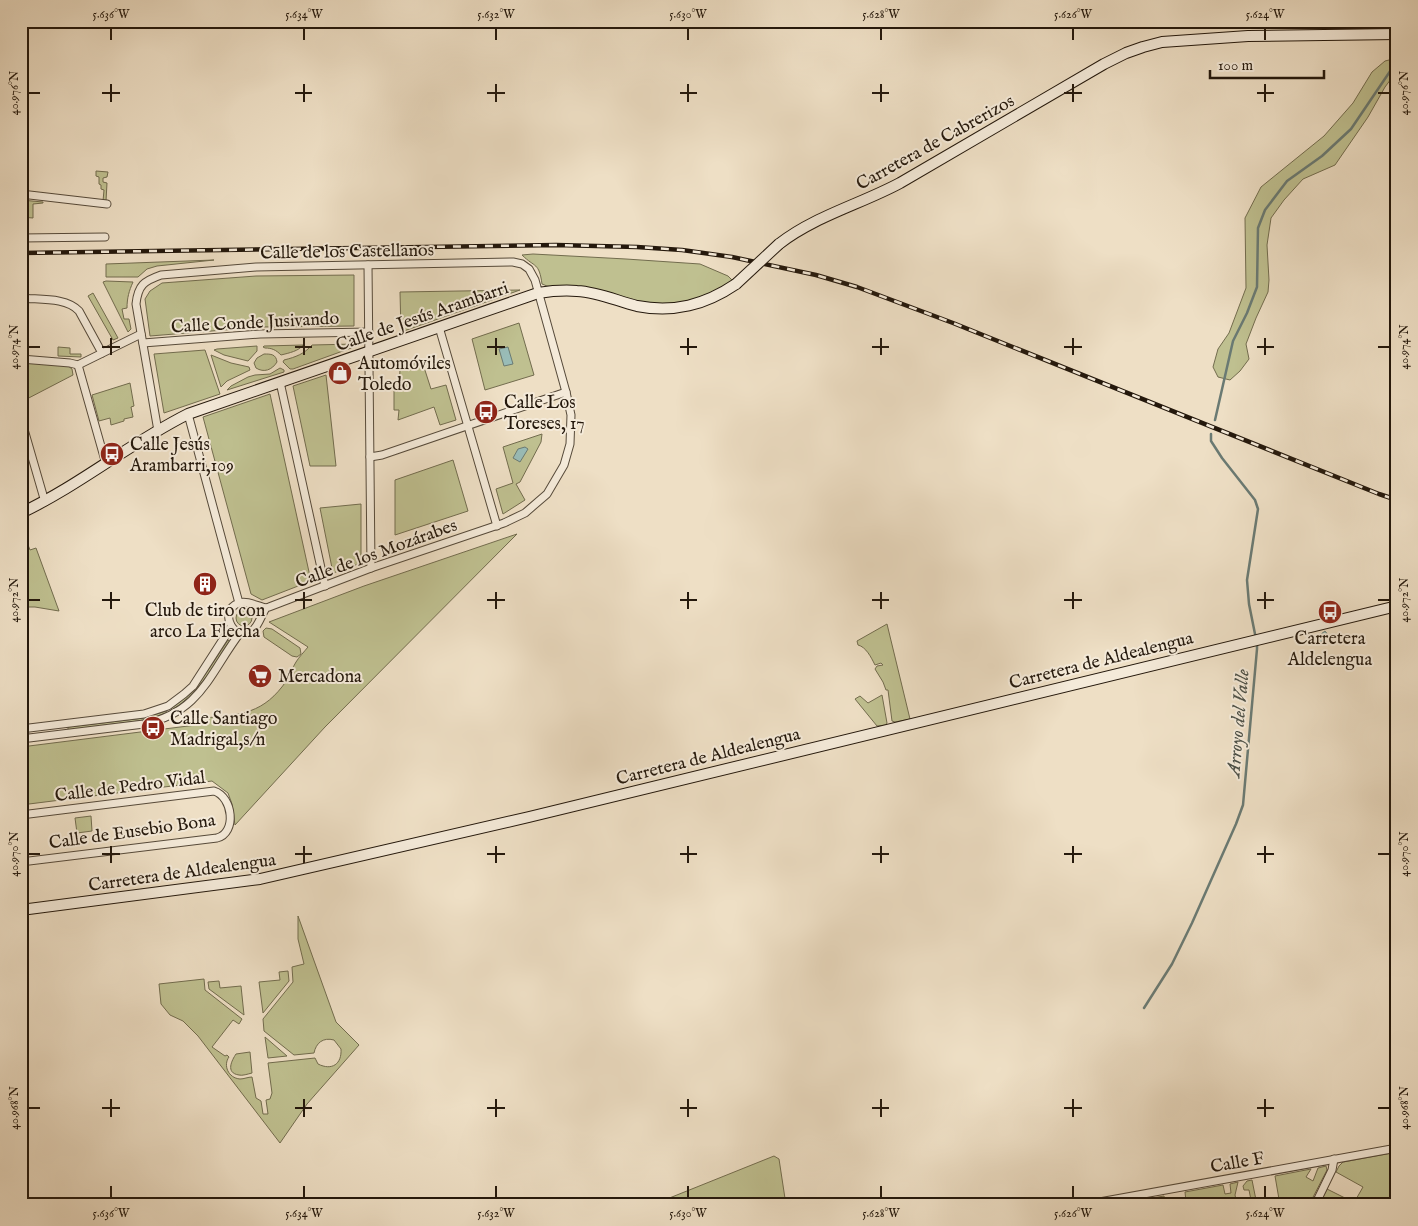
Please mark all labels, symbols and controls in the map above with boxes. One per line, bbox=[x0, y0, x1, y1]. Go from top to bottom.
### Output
text: 5.636°W bbox=[93, 7, 130, 22]
text: 5.634°W bbox=[285, 7, 323, 22]
text: 5.632°W bbox=[477, 7, 515, 22]
text: 5.630°W bbox=[669, 7, 707, 22]
text: 5.628°W bbox=[862, 7, 900, 22]
text: 5.626°W bbox=[1054, 7, 1093, 22]
text: 5.624°W bbox=[1246, 7, 1285, 22]
scale bar bbox=[1210, 48, 1324, 80]
text: 100 m bbox=[1218, 56, 1254, 75]
text: 40.976°N bbox=[7, 70, 22, 115]
text: 40.976°N bbox=[1397, 70, 1412, 115]
street label: Carretera de Cabrerizos bbox=[853, 90, 1019, 196]
street label: Calle de los Castellanos bbox=[260, 239, 434, 266]
street label: Calle de Jesús Arambarri bbox=[333, 277, 512, 358]
street label: Calle Conde Jusivando bbox=[170, 308, 340, 339]
text: 40.974°N bbox=[7, 324, 22, 370]
text: 40.974°N bbox=[1397, 324, 1412, 370]
place label: Automóviles Toledo bbox=[357, 353, 451, 397]
shop icon: Automóviles Toledo bbox=[327, 360, 353, 386]
place label: Calle Los Toreses, 17 bbox=[504, 392, 585, 436]
bus stop icon: Calle Los Toreses, 17 bbox=[473, 399, 499, 425]
place label: Calle Jesús Arambarri,109 bbox=[129, 434, 234, 478]
bus stop icon: Calle Jesús Arambarri,109 bbox=[99, 441, 125, 467]
street label: Calle de los Mozárabes bbox=[293, 514, 460, 594]
building icon: Club de tiro con arco La Flecha bbox=[192, 571, 218, 597]
text: 40.972°N bbox=[7, 577, 22, 623]
text: 40.972°N bbox=[1397, 577, 1412, 623]
bus stop icon: Carretera Aldelengua bbox=[1317, 599, 1343, 625]
place label: Club de tiro con arco La Flecha bbox=[145, 600, 266, 644]
street label: Carretera de Aldealengua bbox=[1007, 627, 1196, 695]
place label: Carretera Aldelengua bbox=[1287, 628, 1372, 672]
supermarket icon: Mercadona bbox=[247, 663, 273, 689]
place label: Mercadona bbox=[278, 666, 362, 689]
water label: Arroyo del Valle bbox=[1222, 667, 1256, 780]
place label: Calle Santiago Madrigal,s/n bbox=[170, 708, 278, 752]
bus stop icon: Calle Santiago Madrigal,s/n bbox=[140, 715, 166, 741]
street label: Carretera de Aldealengua bbox=[614, 723, 803, 791]
street label: Calle de Pedro Vidal bbox=[54, 767, 207, 808]
street label: Calle de Eusebio Bona bbox=[48, 809, 217, 856]
text: 40.970°N bbox=[7, 831, 22, 877]
text: 40.970°N bbox=[1397, 831, 1412, 877]
street label: Carretera de Aldealengua bbox=[87, 849, 278, 898]
text: 40.968°N bbox=[7, 1086, 22, 1130]
text: 40.968°N bbox=[1397, 1086, 1412, 1130]
street label: Calle F bbox=[1209, 1147, 1266, 1179]
text: 5.636°W bbox=[93, 1206, 130, 1221]
text: 5.634°W bbox=[285, 1206, 323, 1221]
text: 5.632°W bbox=[477, 1206, 515, 1221]
text: 5.630°W bbox=[669, 1206, 707, 1221]
text: 5.628°W bbox=[862, 1206, 900, 1221]
text: 5.626°W bbox=[1054, 1206, 1093, 1221]
text: 5.624°W bbox=[1246, 1206, 1285, 1221]

